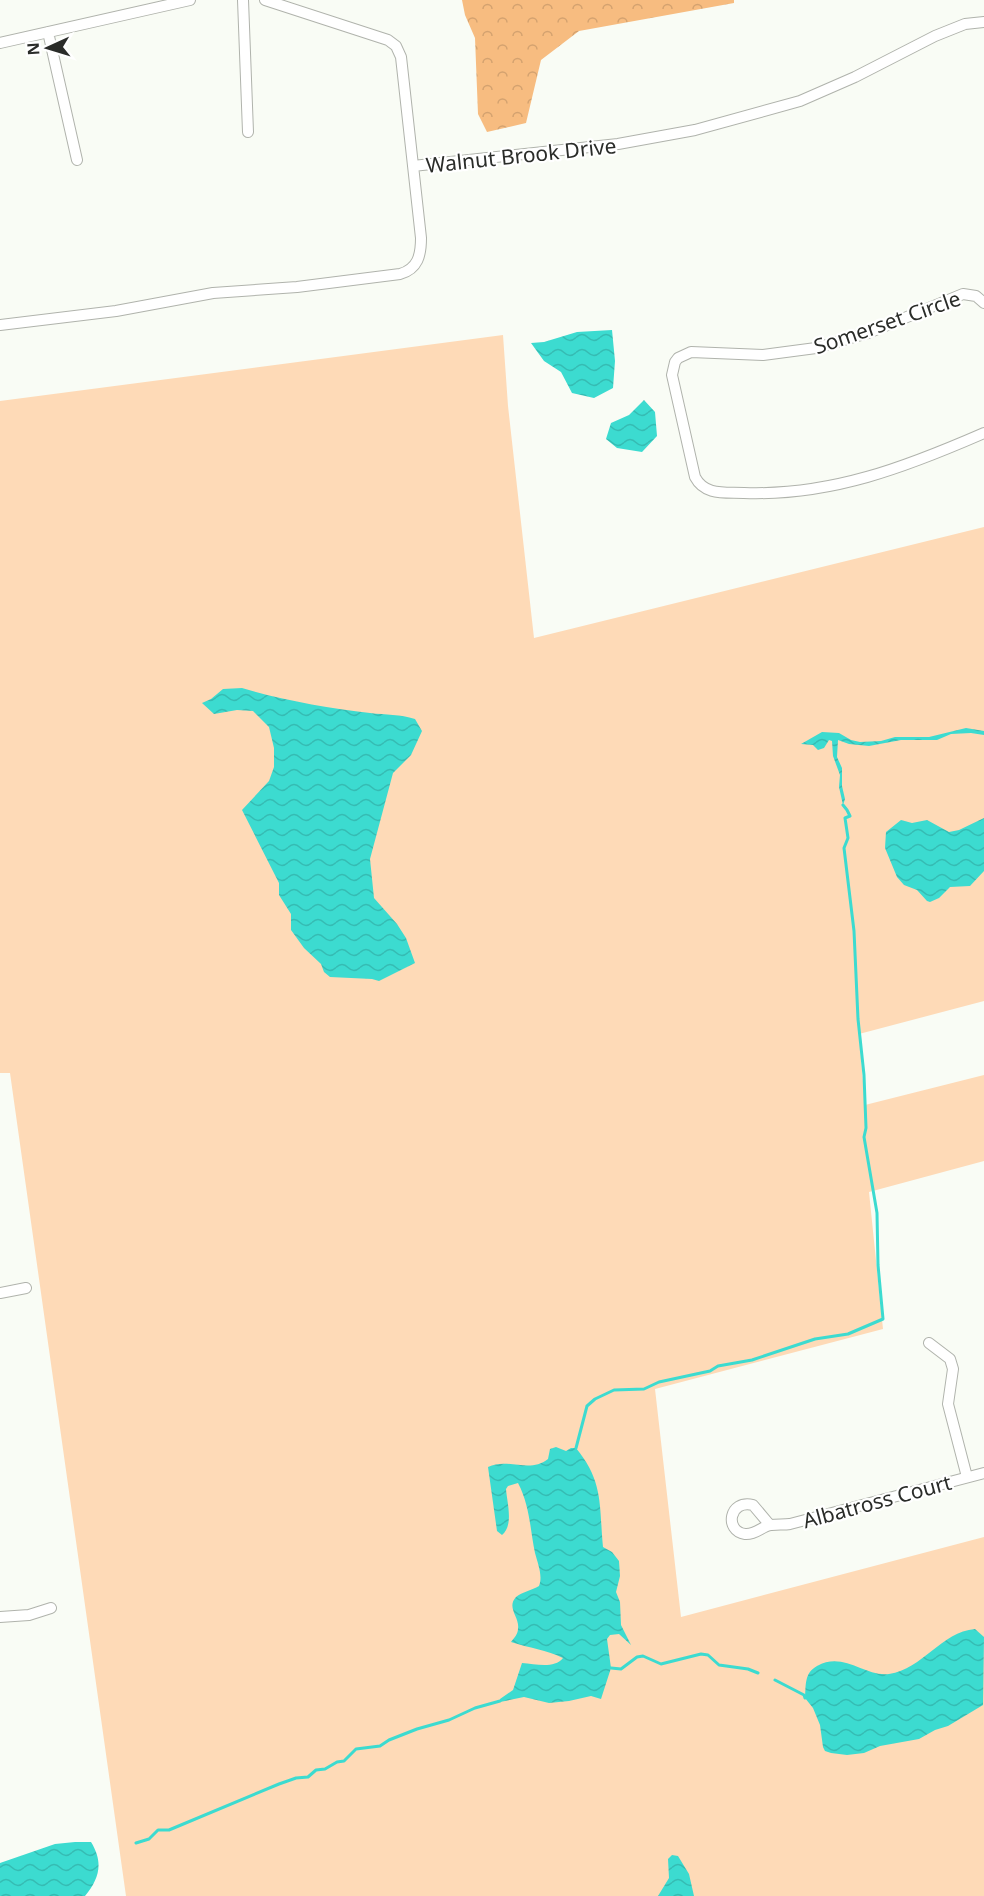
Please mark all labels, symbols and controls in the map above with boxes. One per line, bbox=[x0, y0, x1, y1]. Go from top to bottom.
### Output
north arrow bbox=[18, 18, 78, 78]
text: N bbox=[22, 42, 44, 56]
street label: Walnut Brook Drive bbox=[424, 131, 618, 179]
street label: Somerset Circle bbox=[810, 284, 964, 360]
street label: Albatross Court bbox=[800, 1468, 955, 1534]

